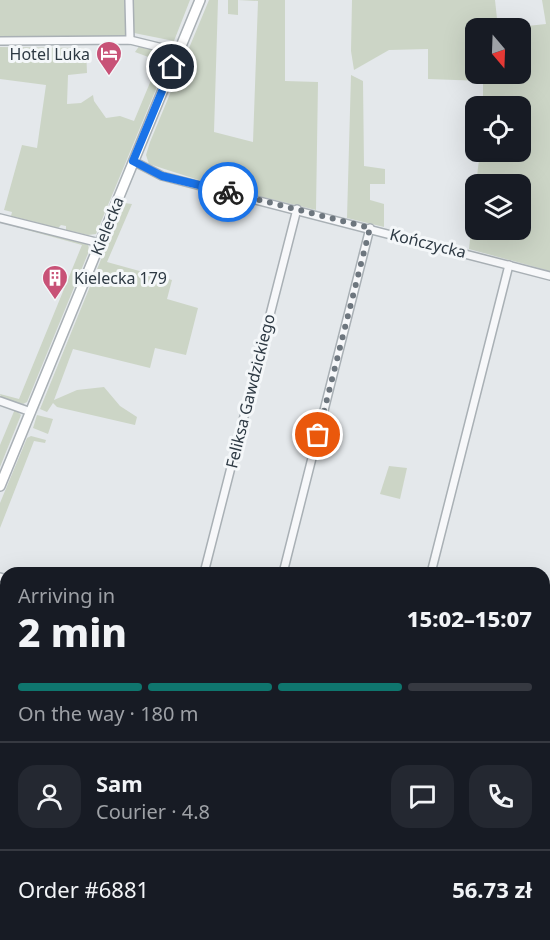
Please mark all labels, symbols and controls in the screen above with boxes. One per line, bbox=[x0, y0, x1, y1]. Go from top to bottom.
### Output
north arrow bbox=[465, 18, 531, 84]
map controls bbox=[465, 18, 531, 240]
hotel icon: Hotel Luka bbox=[94, 39, 124, 77]
pin bbox=[146, 41, 197, 92]
place label: Hotel Luka bbox=[10, 43, 90, 65]
icon: home bbox=[155, 50, 188, 83]
button: locate bbox=[465, 96, 531, 162]
courier bbox=[198, 162, 258, 222]
button: layers bbox=[465, 174, 531, 240]
icon: bike bbox=[212, 176, 245, 209]
street label: Kielecka bbox=[85, 193, 129, 259]
street label: Kończycka bbox=[387, 223, 469, 263]
building icon: Kielecka 179 bbox=[40, 263, 70, 301]
place label: Kielecka 179 bbox=[74, 267, 167, 289]
street label: Feliksa Gawdzickiego bbox=[220, 311, 280, 471]
pin bbox=[292, 409, 343, 460]
icon: bag bbox=[301, 418, 334, 451]
text: Arriving in bbox=[18, 582, 115, 609]
text: 15:02–15:07 bbox=[407, 603, 532, 633]
text: 2 min bbox=[18, 605, 127, 658]
text: On the way · 180 m bbox=[18, 700, 198, 727]
button: person bbox=[18, 765, 81, 828]
button: chat bbox=[391, 765, 454, 828]
button: phone bbox=[469, 765, 532, 828]
text: Sam bbox=[96, 768, 143, 798]
text: Courier · 4.8 bbox=[96, 798, 210, 825]
text: Order #6881 bbox=[18, 874, 149, 904]
text: 56.73 zł bbox=[452, 874, 532, 904]

